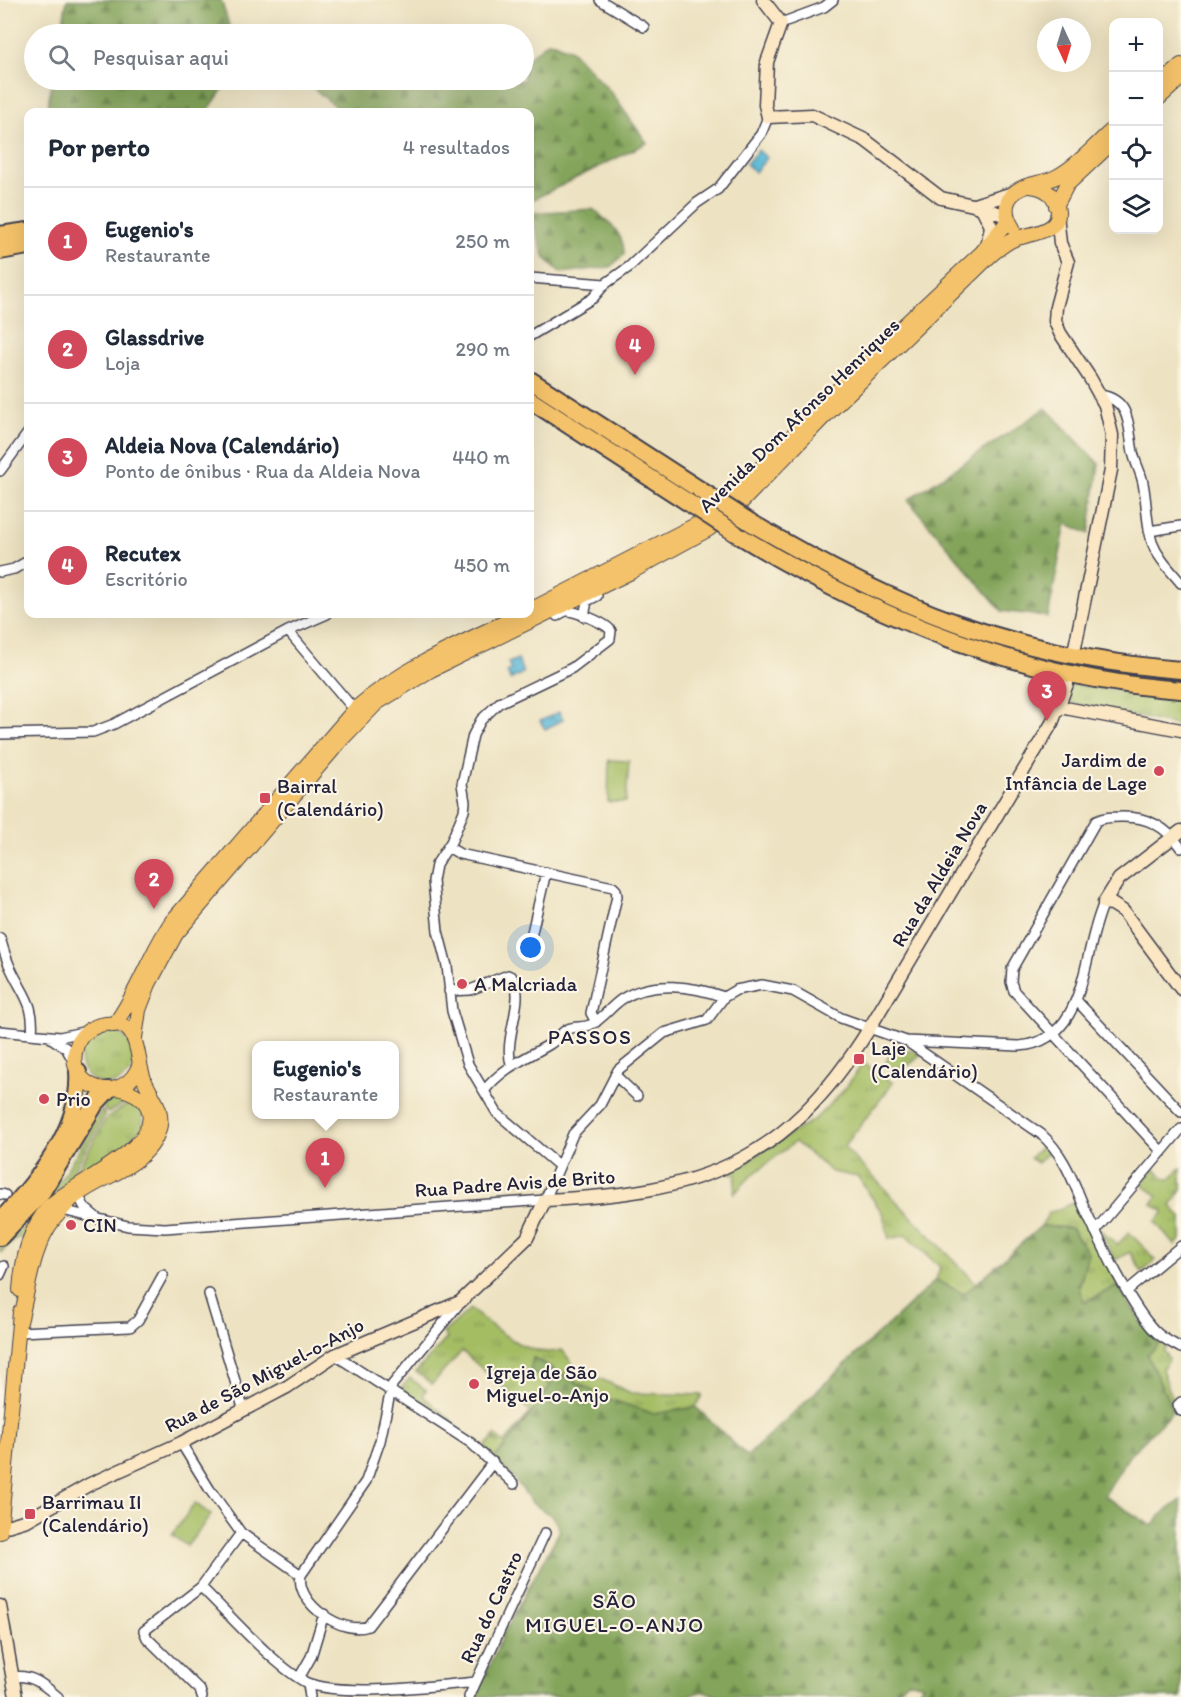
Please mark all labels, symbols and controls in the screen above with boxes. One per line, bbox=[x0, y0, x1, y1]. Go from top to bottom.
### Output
north arrow bbox=[1037, 18, 1091, 72]
map controls bbox=[1109, 18, 1163, 234]
button: + bbox=[1109, 18, 1163, 72]
search box bbox=[24, 24, 534, 90]
icon: search bbox=[45, 41, 78, 74]
text: Pesquisar aqui bbox=[93, 44, 229, 71]
button: − bbox=[1109, 72, 1163, 126]
button: locate bbox=[1109, 126, 1163, 180]
text: Por perto bbox=[48, 131, 150, 163]
text: 4 resultados bbox=[403, 135, 510, 159]
button: layers bbox=[1109, 180, 1163, 234]
text: Eugenio's bbox=[105, 216, 194, 243]
text: 1 bbox=[63, 229, 72, 253]
text: 250 m bbox=[455, 229, 510, 253]
text: Restaurante bbox=[105, 243, 210, 267]
street label: Avenida Dom Afonso Henriques bbox=[694, 313, 905, 517]
text: Glassdrive bbox=[105, 324, 204, 351]
pin: 4 bbox=[616, 326, 654, 375]
text: 2 bbox=[62, 337, 73, 361]
text: 290 m bbox=[455, 337, 510, 361]
text: Loja bbox=[105, 351, 140, 375]
text: Aldeia Nova (Calendário) bbox=[105, 432, 339, 459]
text: 3 bbox=[62, 445, 73, 469]
text: 440 m bbox=[452, 445, 510, 469]
text: Ponto de ônibus · Rua da Aldeia Nova bbox=[105, 459, 420, 483]
text: Recutex bbox=[105, 540, 181, 567]
text: 4 bbox=[61, 553, 74, 577]
text: 450 m bbox=[454, 553, 510, 577]
text: Escritório bbox=[105, 567, 188, 591]
pin: 3 bbox=[1028, 672, 1066, 721]
place label: Jardim de Infância de Lage bbox=[1005, 748, 1147, 795]
marker: Jardim de Infância de Lage bbox=[1152, 764, 1166, 778]
place label: Bairral (Calendário) bbox=[277, 774, 384, 821]
marker: Bairral (Calendário) bbox=[258, 791, 272, 805]
street label: Rua da Aldeia Nova bbox=[886, 797, 992, 951]
pin: 2 bbox=[134, 860, 174, 909]
your location bbox=[516, 933, 545, 962]
place label: A Malcriada bbox=[474, 972, 578, 996]
marker: A Malcriada bbox=[455, 977, 469, 991]
district label: PASSOS bbox=[548, 1024, 632, 1049]
place label: Laje (Calendário) bbox=[871, 1036, 978, 1083]
popup bbox=[252, 1041, 399, 1119]
marker: Laje (Calendário) bbox=[852, 1052, 866, 1066]
text: Eugenio's bbox=[273, 1055, 361, 1082]
text: Restaurante bbox=[273, 1082, 378, 1106]
place label: Prio bbox=[56, 1087, 91, 1111]
marker: Prio bbox=[37, 1092, 51, 1106]
pin: 1 bbox=[306, 1138, 344, 1188]
street label: Rua Padre Avis de Brito bbox=[414, 1164, 616, 1202]
place label: CIN bbox=[83, 1213, 117, 1237]
marker: CIN bbox=[64, 1218, 78, 1232]
street label: Rua de São Miguel-o-Anjo bbox=[160, 1312, 368, 1438]
place label: Igreja de São Miguel-o-Anjo bbox=[486, 1360, 609, 1407]
marker: Igreja de São Miguel-o-Anjo bbox=[467, 1377, 481, 1391]
place label: Barrimau II (Calendário) bbox=[42, 1490, 149, 1537]
marker: Barrimau II (Calendário) bbox=[23, 1507, 37, 1521]
street label: Rua do Castro bbox=[455, 1547, 527, 1667]
district label: SÃO MIGUEL-O-ANJO bbox=[525, 1588, 705, 1637]

